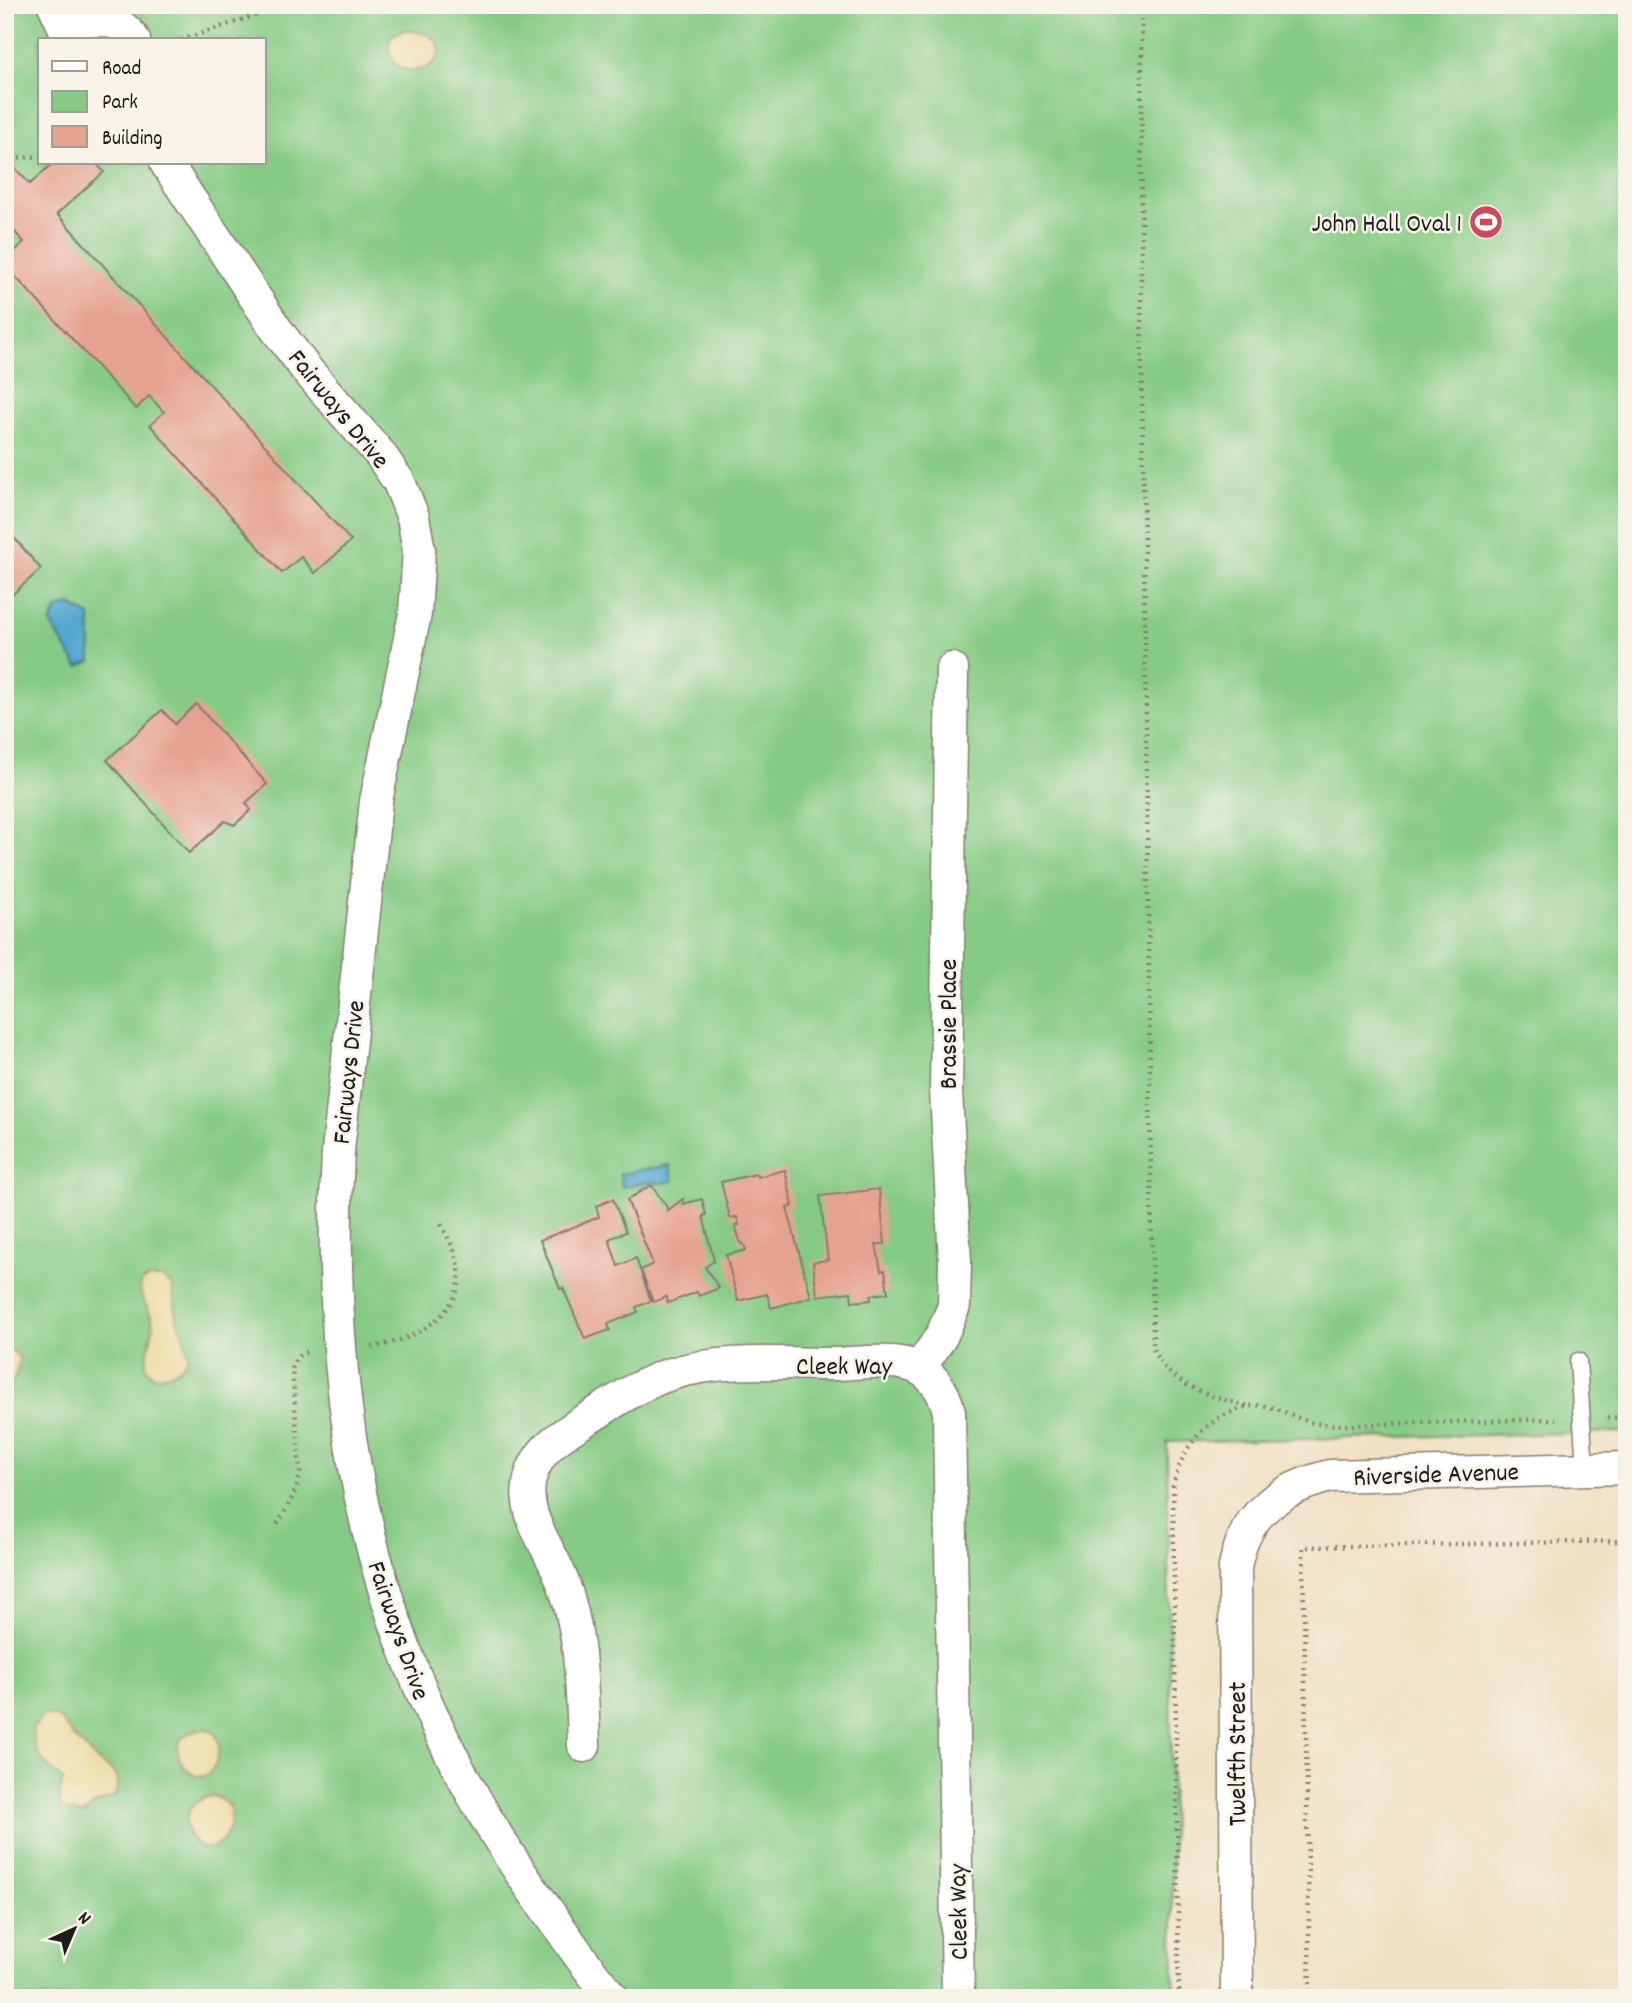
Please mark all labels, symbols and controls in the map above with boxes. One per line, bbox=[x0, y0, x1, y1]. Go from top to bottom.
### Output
legend bbox=[38, 38, 266, 164]
text: Road bbox=[102, 55, 141, 85]
text: Park bbox=[102, 89, 138, 119]
text: Building bbox=[102, 125, 162, 155]
sports icon: John Hall Oval 1 bbox=[1467, 203, 1505, 241]
place label: John Hall Oval 1 bbox=[1311, 207, 1462, 244]
street label: Fairways Drive bbox=[277, 342, 397, 478]
street label: Brassie Place bbox=[932, 959, 969, 1089]
street label: Fairways Drive bbox=[325, 998, 376, 1146]
street label: Cleek Way bbox=[796, 1350, 893, 1387]
street label: Riverside Avenue bbox=[1353, 1455, 1520, 1498]
street label: Fairways Drive bbox=[356, 1557, 438, 1706]
street label: Twelfth Street bbox=[1221, 1681, 1258, 1826]
street label: Cleek Way bbox=[941, 1863, 980, 1960]
north arrow bbox=[38, 1895, 108, 1965]
text: N bbox=[71, 1906, 96, 1932]

